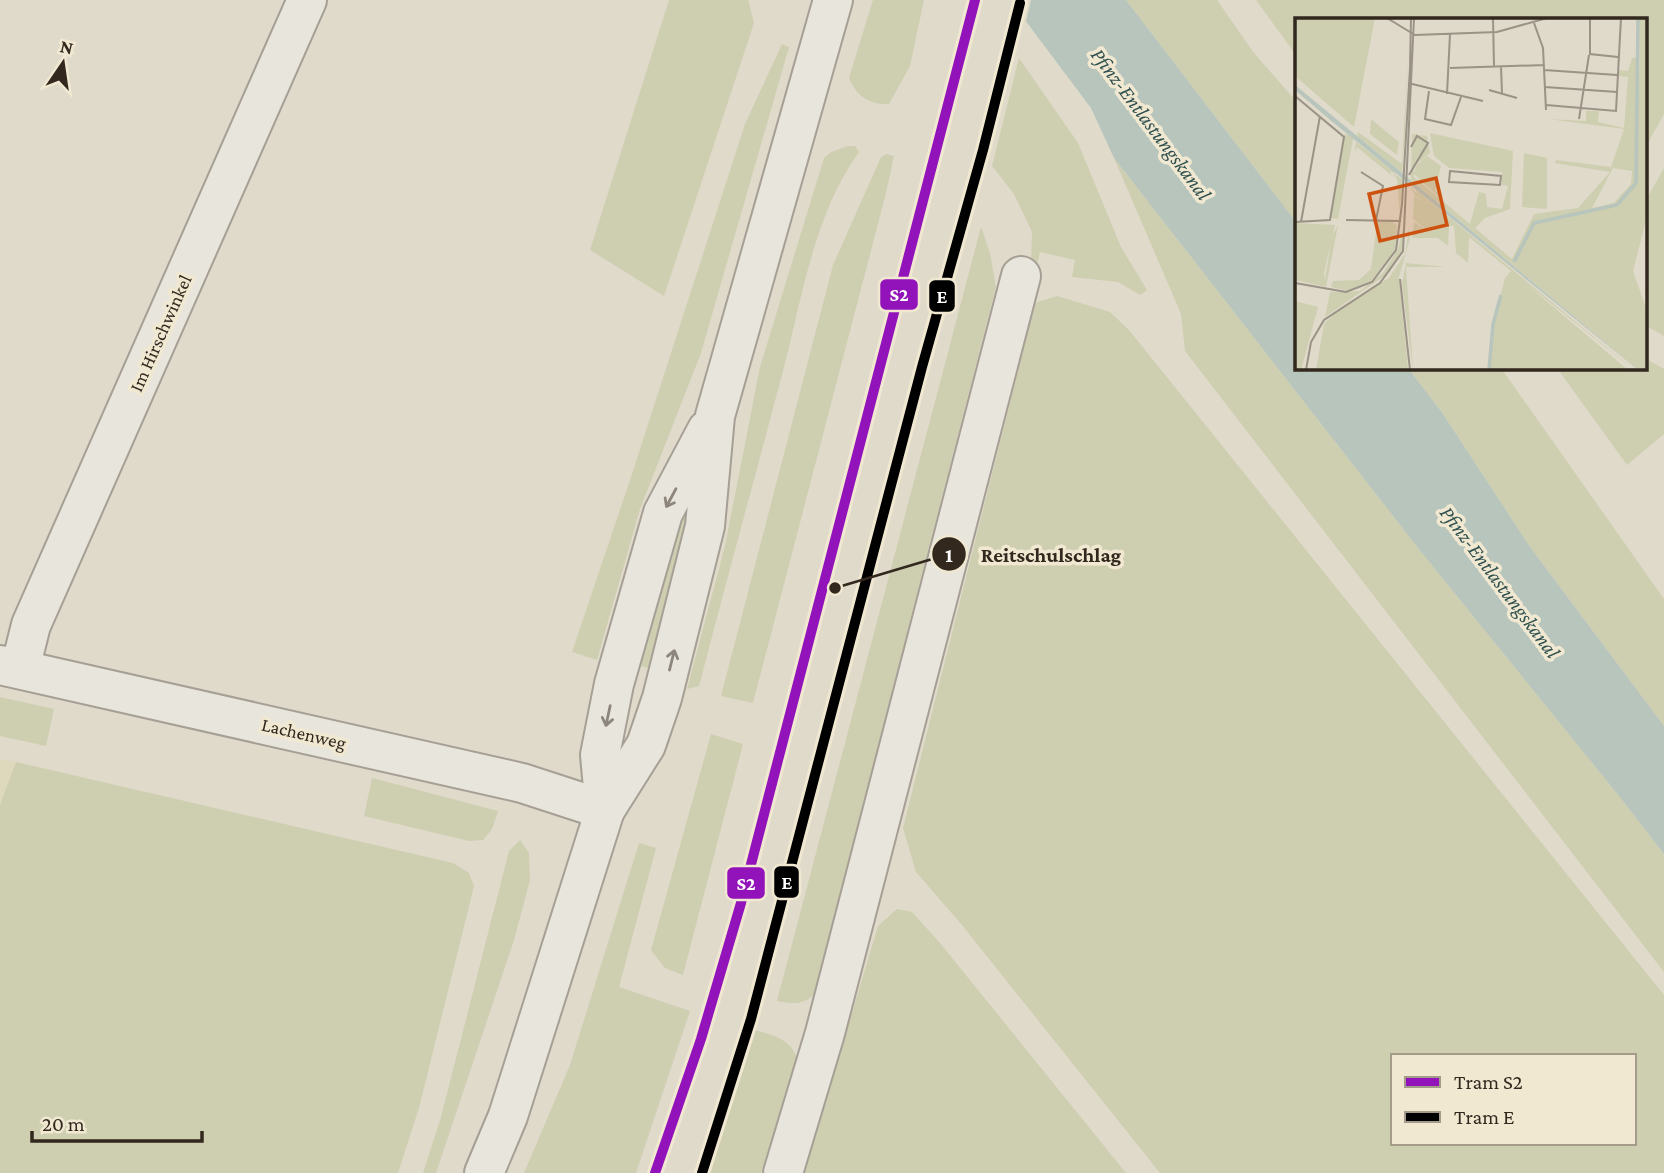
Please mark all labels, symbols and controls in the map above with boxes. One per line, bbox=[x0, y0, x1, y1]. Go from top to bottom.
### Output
inset map bbox=[1295, 18, 1646, 369]
north arrow bbox=[28, 28, 98, 98]
text: N bbox=[58, 35, 75, 59]
water label: Pfinz-Entlastungskanal bbox=[1086, 43, 1217, 205]
street label: Im Hirschwinkel bbox=[125, 272, 196, 395]
line badge: S2 bbox=[879, 278, 919, 311]
line badge: E bbox=[928, 279, 956, 313]
text: S2 bbox=[889, 284, 909, 305]
text: E bbox=[937, 286, 948, 307]
one-way arrow bbox=[664, 487, 678, 508]
water label: Pfinz-Entlastungskanal bbox=[1435, 501, 1566, 663]
callout: Reitschulschlag bbox=[931, 533, 1135, 575]
text: 1 bbox=[945, 543, 953, 567]
text: Reitschulschlag bbox=[981, 543, 1122, 567]
one-way arrow bbox=[666, 649, 679, 671]
one-way arrow bbox=[600, 704, 614, 727]
street label: Lachenweg bbox=[260, 714, 348, 753]
line badge: E bbox=[773, 865, 800, 899]
line badge: S2 bbox=[726, 866, 766, 900]
text: E bbox=[782, 872, 793, 893]
text: S2 bbox=[736, 873, 756, 894]
legend bbox=[1391, 1054, 1636, 1145]
text: Tram S2 bbox=[1454, 1070, 1523, 1094]
scale bar bbox=[32, 1100, 201, 1144]
text: Tram E bbox=[1454, 1105, 1514, 1129]
text: 20 m bbox=[42, 1112, 85, 1136]

